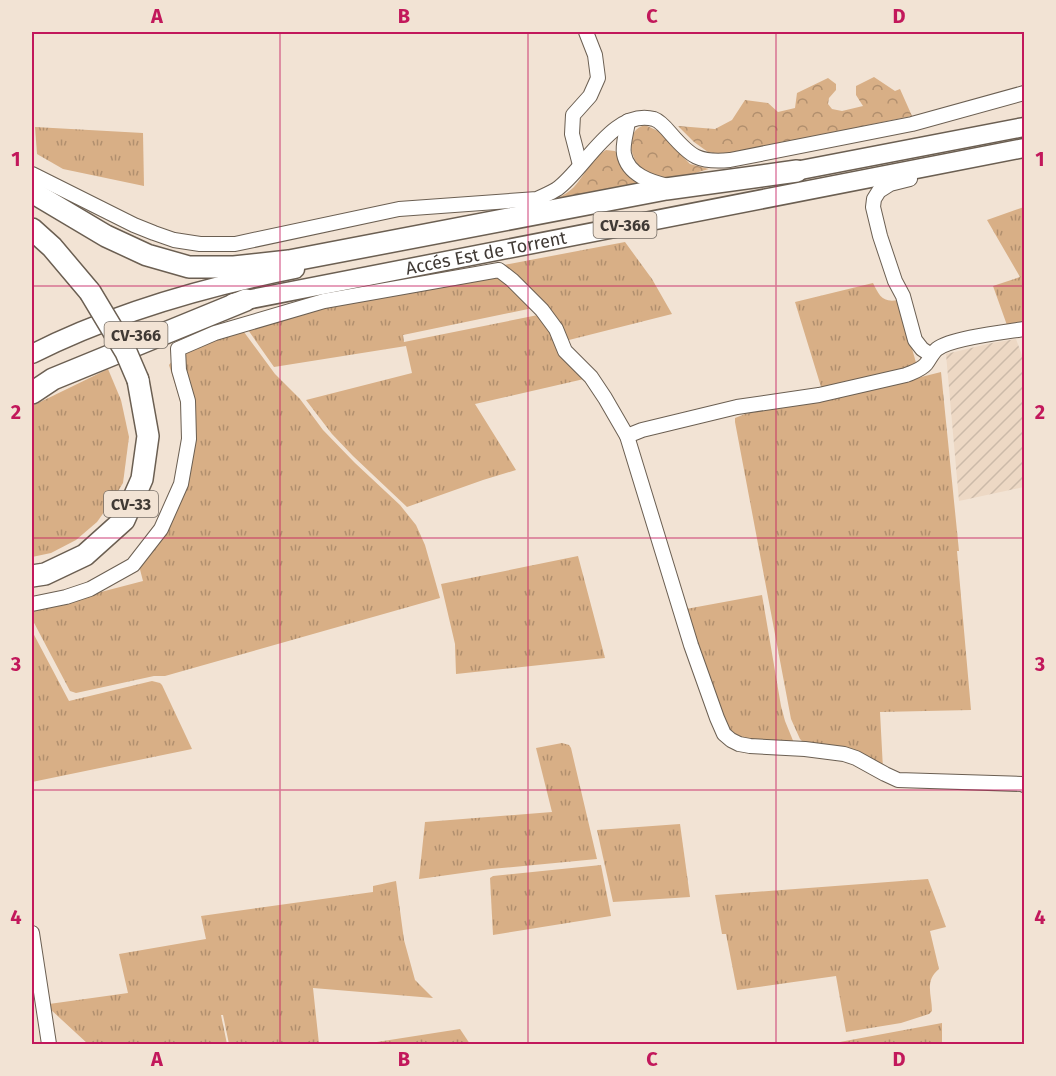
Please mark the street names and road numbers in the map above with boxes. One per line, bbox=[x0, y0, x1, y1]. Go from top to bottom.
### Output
road number: CV-366 bbox=[594, 212, 656, 238]
street label: Accés Est de Torrent bbox=[404, 227, 569, 280]
road number: CV-366 bbox=[104, 322, 168, 348]
road number: CV-33 bbox=[104, 491, 158, 517]

